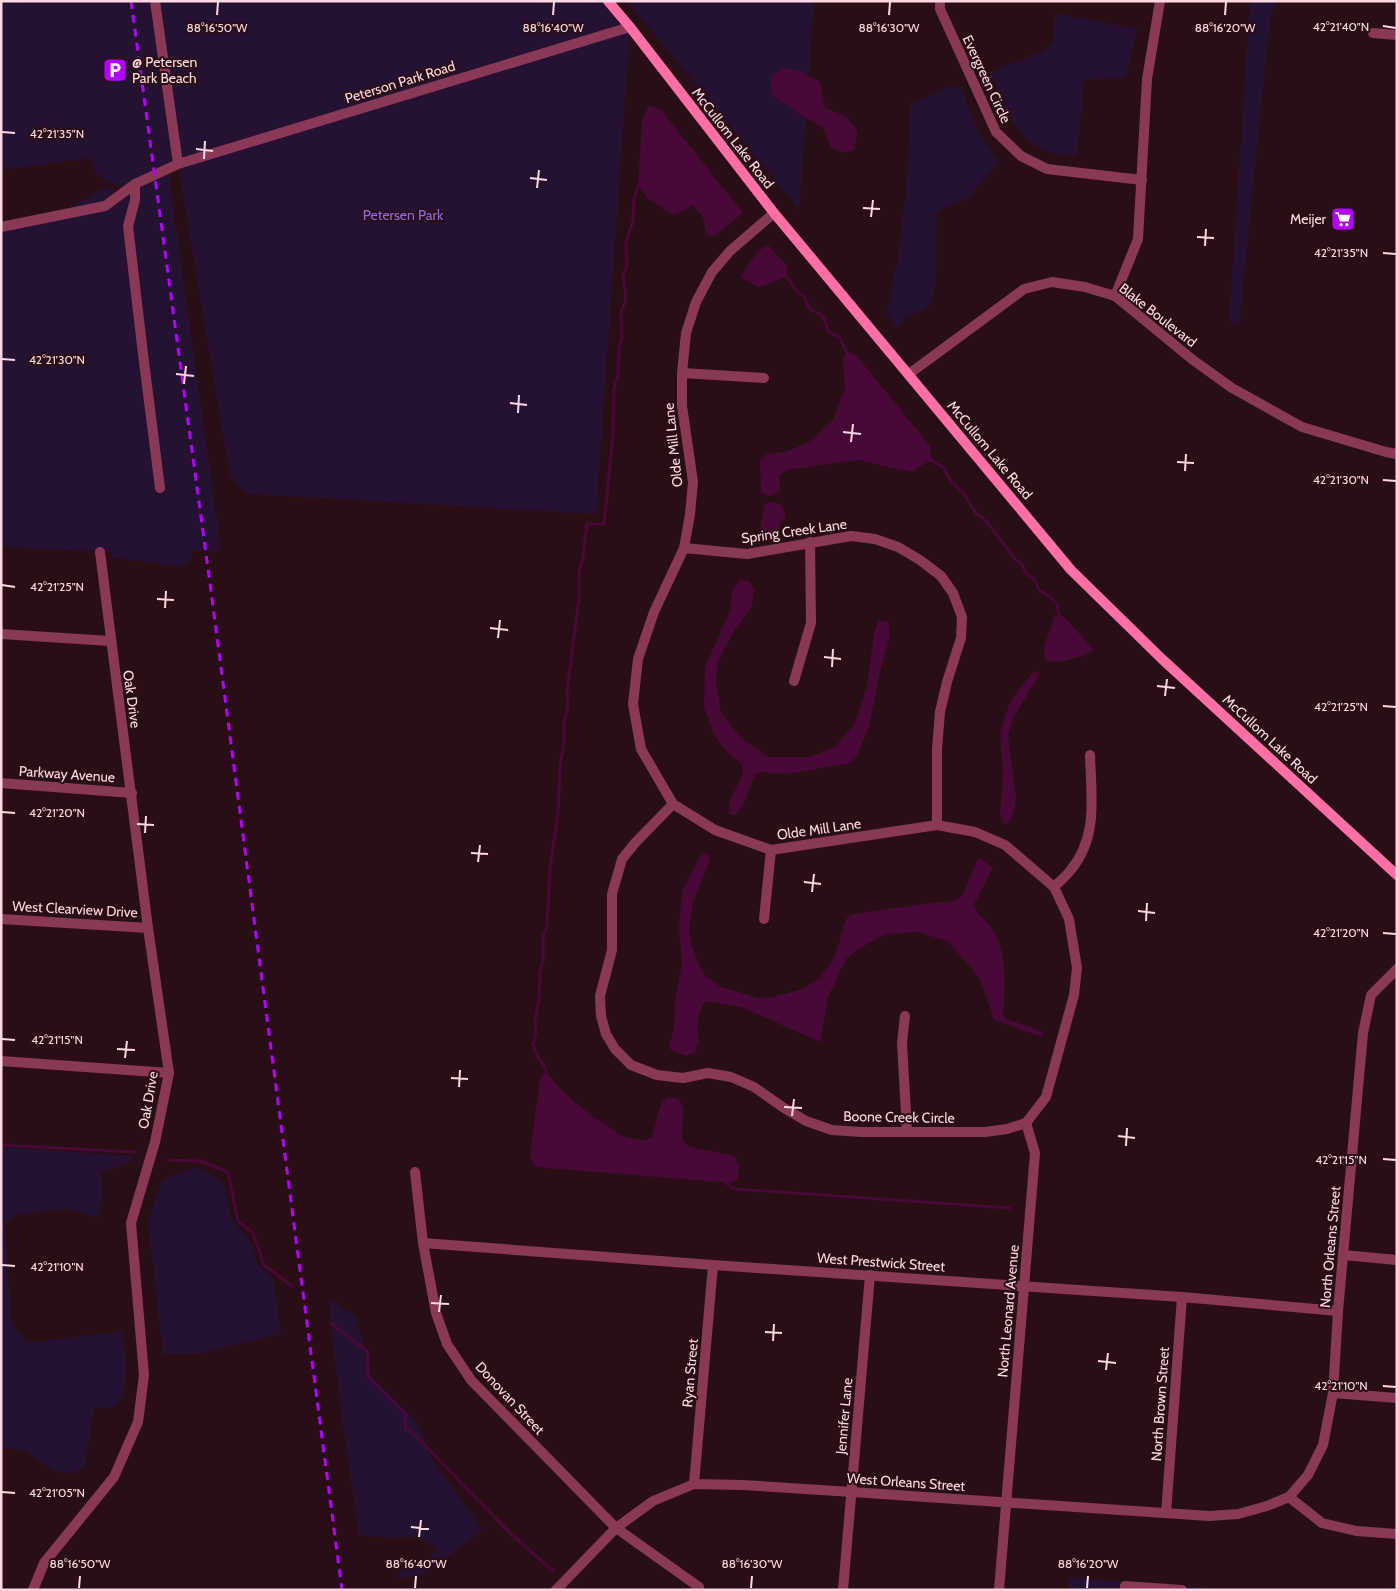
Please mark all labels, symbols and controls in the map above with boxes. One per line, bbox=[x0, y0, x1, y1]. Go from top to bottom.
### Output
text: 42°21'40"N bbox=[1313, 19, 1369, 34]
text: 88°16'50"W bbox=[187, 20, 248, 35]
text: 88°16'40"W bbox=[522, 20, 584, 35]
text: 88°16'30"W bbox=[859, 20, 920, 35]
text: 88°16'20"W bbox=[1195, 20, 1256, 35]
street label: Evergreen Circle bbox=[959, 32, 1015, 126]
place label: @ Petersen Park Beach bbox=[132, 53, 198, 87]
parking icon: @ Petersen Park Beach bbox=[102, 57, 128, 83]
street label: Peterson Park Road bbox=[343, 57, 457, 107]
street label: McCullom Lake Road bbox=[688, 84, 778, 192]
text: 42°21'35"N bbox=[30, 126, 84, 141]
park label: Petersen Park bbox=[363, 206, 444, 224]
supermarket icon: Meijer bbox=[1330, 206, 1356, 232]
place label: Meijer bbox=[1290, 210, 1327, 228]
text: 42°21'35"N bbox=[1314, 245, 1368, 260]
street label: Blake Boulevard bbox=[1115, 279, 1201, 351]
text: 42°21'30"N bbox=[29, 352, 85, 367]
street label: McCullom Lake Road bbox=[944, 397, 1036, 503]
street label: Olde Mill Lane bbox=[660, 402, 686, 488]
text: 42°21'30"N bbox=[1313, 472, 1369, 487]
street label: Spring Creek Lane bbox=[740, 515, 848, 547]
text: 42°21'25"N bbox=[30, 579, 84, 594]
street label: Oak Drive bbox=[119, 669, 145, 729]
street label: McCullom Lake Road bbox=[1219, 690, 1321, 788]
text: 42°21'25"N bbox=[1314, 699, 1368, 714]
street label: Parkway Avenue bbox=[18, 762, 116, 786]
text: 42°21'20"N bbox=[29, 805, 85, 820]
street label: Olde Mill Lane bbox=[776, 814, 862, 844]
street label: West Clearview Drive bbox=[12, 897, 138, 921]
text: 42°21'20"N bbox=[1313, 925, 1369, 940]
text: 42°21'15"N bbox=[31, 1032, 83, 1047]
street label: Oak Drive bbox=[134, 1070, 162, 1130]
street label: Boone Creek Circle bbox=[843, 1107, 955, 1127]
text: 42°21'15"N bbox=[1315, 1152, 1367, 1167]
street label: North Orleans Street bbox=[1316, 1185, 1344, 1309]
street label: North Leonard Avenue bbox=[993, 1244, 1023, 1378]
street label: West Prestwick Street bbox=[816, 1249, 946, 1275]
text: 42°21'10"N bbox=[30, 1259, 84, 1274]
street label: Ryan Street bbox=[678, 1338, 702, 1408]
street label: North Brown Street bbox=[1147, 1346, 1173, 1462]
street label: Donovan Street bbox=[471, 1358, 549, 1439]
street label: Jennifer Lane bbox=[832, 1377, 856, 1456]
text: 42°21'10"N bbox=[1314, 1378, 1368, 1393]
street label: West Orleans Street bbox=[846, 1469, 966, 1495]
text: 42°21'05"N bbox=[29, 1485, 85, 1500]
text: 88°16'50"W bbox=[50, 1556, 111, 1571]
text: 88°16'40"W bbox=[385, 1556, 447, 1571]
text: 88°16'30"W bbox=[722, 1556, 783, 1571]
text: 88°16'20"W bbox=[1058, 1556, 1119, 1571]

